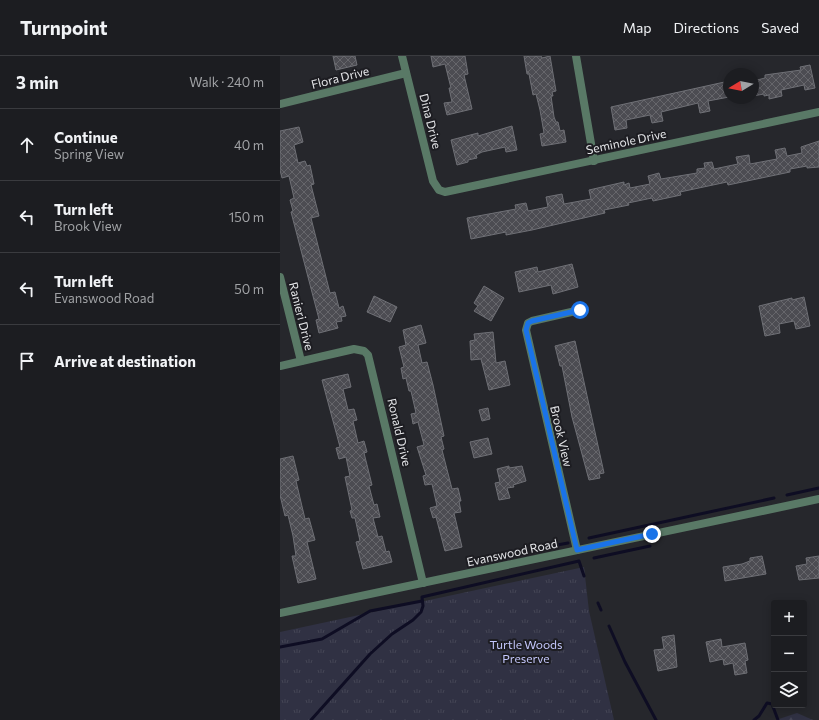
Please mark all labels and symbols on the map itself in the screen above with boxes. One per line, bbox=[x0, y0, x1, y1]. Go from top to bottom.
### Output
street label: Flora Drive bbox=[310, 63, 370, 91]
north arrow bbox=[723, 68, 759, 104]
street label: Dina Drive bbox=[417, 92, 445, 150]
street label: Seminole Drive bbox=[585, 126, 667, 156]
street label: Ranieri Drive bbox=[287, 280, 317, 352]
route start bbox=[571, 301, 589, 319]
street label: Ronald Drive bbox=[385, 397, 415, 467]
street label: Brook View bbox=[548, 404, 576, 468]
route end bbox=[643, 525, 661, 543]
street label: Evanswood Road bbox=[465, 536, 559, 568]
park label: Turtle Woods Preserve bbox=[490, 637, 562, 665]

